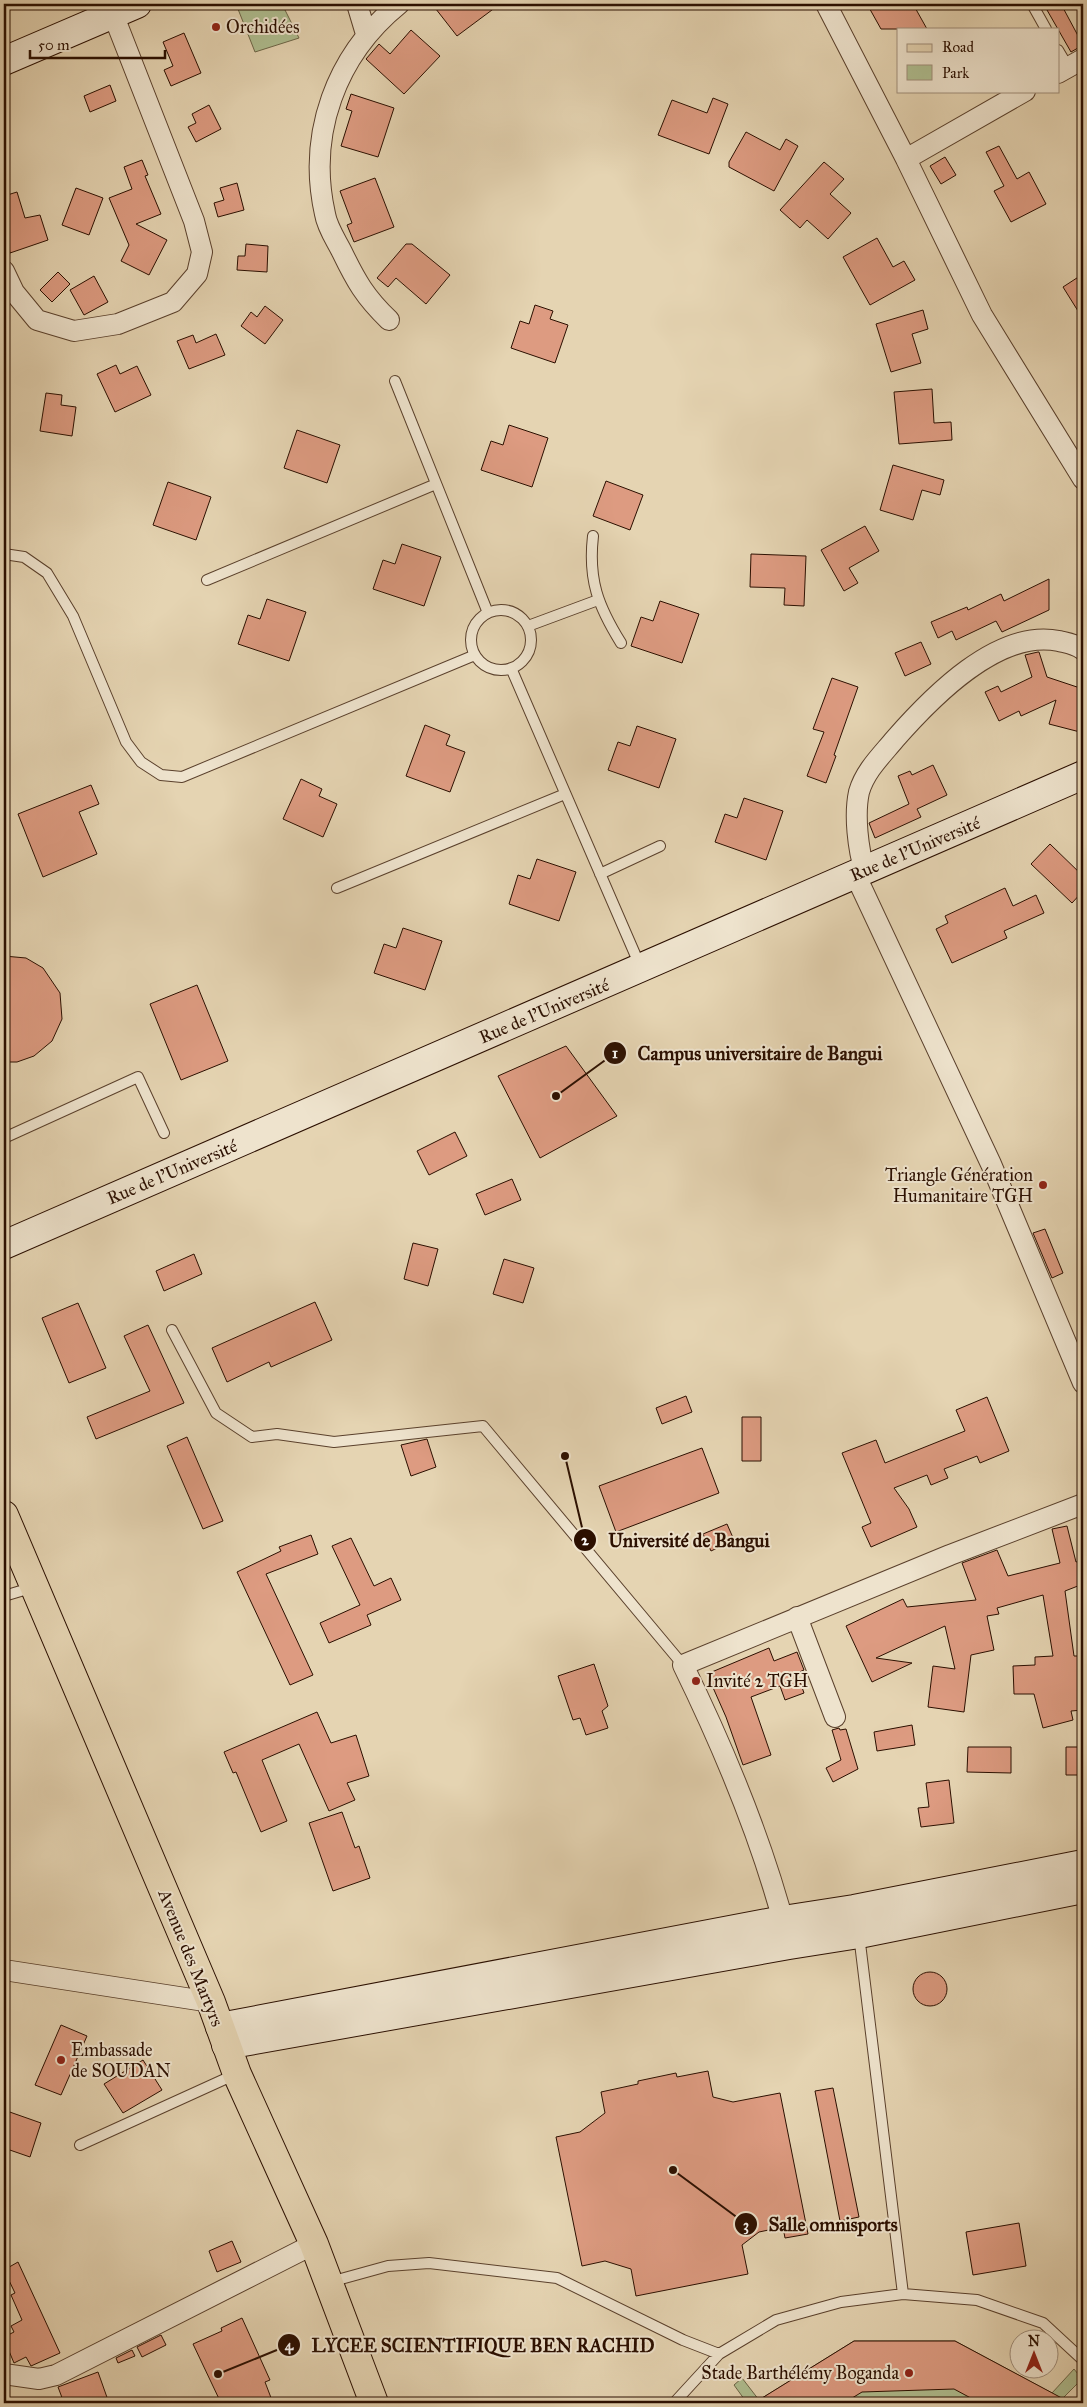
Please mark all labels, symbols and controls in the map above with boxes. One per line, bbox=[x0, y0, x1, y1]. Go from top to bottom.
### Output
place label: Orchidées bbox=[226, 16, 299, 38]
marker: Orchidées bbox=[210, 21, 222, 33]
scale bar bbox=[30, 28, 165, 60]
legend bbox=[897, 28, 1060, 92]
text: 50 m bbox=[38, 36, 70, 54]
text: Road bbox=[942, 38, 974, 56]
text: Park bbox=[942, 64, 969, 82]
street label: Rue de l'Université bbox=[847, 811, 984, 886]
street label: Rue de l'Université bbox=[476, 973, 613, 1048]
callout: Campus universitaire de Bangui bbox=[603, 1036, 893, 1070]
text: Campus universitaire de Bangui bbox=[638, 1042, 883, 1066]
text: 1 bbox=[612, 1044, 618, 1062]
street label: Rue de l'Université bbox=[104, 1134, 241, 1209]
place label: Triangle Génération Humanitaire TGH bbox=[885, 1164, 1033, 1207]
marker: Triangle Génération Humanitaire TGH bbox=[1037, 1179, 1049, 1191]
callout: Université de Bangui bbox=[573, 1523, 779, 1557]
text: Université de Bangui bbox=[608, 1529, 770, 1553]
text: 2 bbox=[581, 1531, 589, 1549]
place label: Invité 2 TGH bbox=[706, 1670, 808, 1692]
marker: Invité 2 TGH bbox=[690, 1675, 702, 1687]
street label: Avenue des Martyrs bbox=[153, 1885, 229, 2030]
place label: Embassade de SOUDAN bbox=[71, 2039, 171, 2082]
marker: Embassade de SOUDAN bbox=[55, 2054, 67, 2066]
callout: Salle omnisports bbox=[733, 2207, 907, 2241]
text: Salle omnisports bbox=[768, 2213, 898, 2237]
text: 3 bbox=[743, 2216, 749, 2235]
callout: LYCEE SCIENTIFIQUE BEN RACHID bbox=[276, 2328, 664, 2362]
north arrow bbox=[1010, 2330, 1060, 2380]
text: N bbox=[1028, 2333, 1040, 2350]
text: LYCEE SCIENTIFIQUE BEN RACHID bbox=[311, 2334, 655, 2358]
text: 4 bbox=[285, 2336, 294, 2355]
place label: Stade Barthélémy Boganda bbox=[701, 2362, 899, 2385]
marker: Stade Barthélémy Boganda bbox=[903, 2367, 915, 2379]

